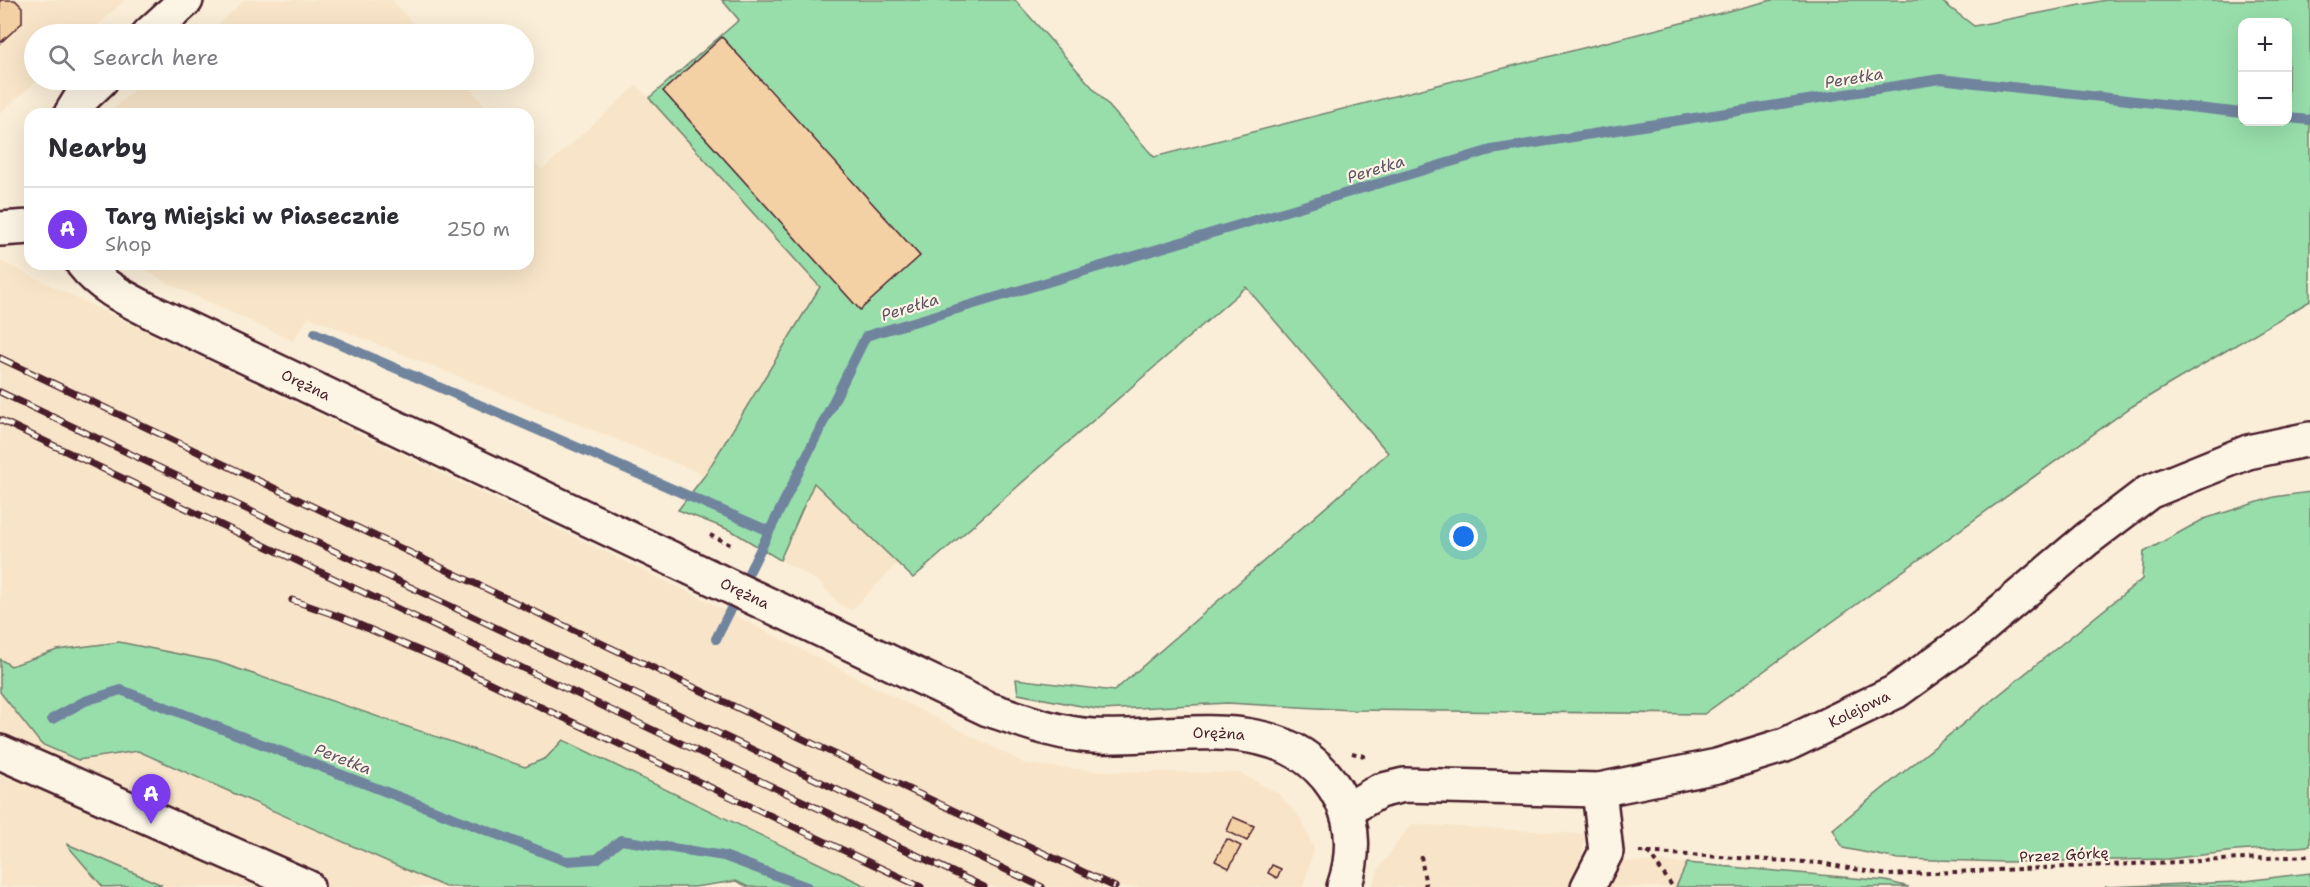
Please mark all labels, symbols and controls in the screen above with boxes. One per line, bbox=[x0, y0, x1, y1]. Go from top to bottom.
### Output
map controls bbox=[2238, 18, 2292, 126]
button: + bbox=[2238, 18, 2292, 72]
search box bbox=[24, 24, 534, 90]
icon: search bbox=[45, 41, 78, 74]
text: Search here bbox=[93, 43, 219, 72]
water label: Perełka bbox=[1823, 63, 1885, 93]
button: − bbox=[2238, 72, 2292, 126]
text: Nearby bbox=[48, 130, 147, 165]
water label: Perełka bbox=[1345, 150, 1407, 188]
text: Targ Miejski w Piasecznie bbox=[105, 202, 400, 231]
text: A bbox=[60, 216, 75, 242]
text: 250 m bbox=[446, 216, 510, 242]
text: Shop bbox=[105, 231, 152, 257]
water label: Perełka bbox=[879, 288, 941, 326]
street label: Orężna bbox=[278, 365, 334, 406]
your location bbox=[1449, 522, 1478, 551]
street label: Orężna bbox=[717, 573, 773, 614]
street label: Kolejowa bbox=[1825, 686, 1894, 733]
street label: Orężna bbox=[1193, 723, 1247, 745]
water label: Perełka bbox=[312, 739, 374, 779]
pin: A bbox=[132, 774, 170, 824]
street label: Przez Górkę bbox=[2019, 843, 2109, 867]

